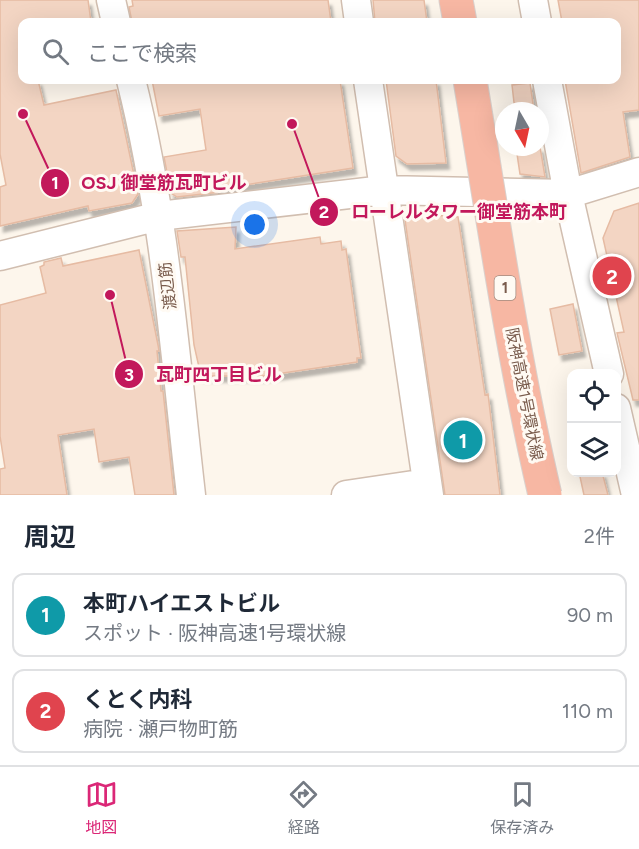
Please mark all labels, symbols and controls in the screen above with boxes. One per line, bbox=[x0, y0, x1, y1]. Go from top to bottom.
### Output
search box bbox=[18, 18, 621, 84]
icon: search bbox=[39, 35, 72, 68]
text: ここで検索 bbox=[87, 40, 197, 67]
north arrow bbox=[495, 102, 549, 156]
callout: OSJ 御堂筋瓦町ビル bbox=[40, 165, 259, 201]
text: 1 bbox=[51, 172, 59, 194]
text: OSJ 御堂筋瓦町ビル bbox=[81, 172, 247, 194]
callout: ローレルタワー御堂筋本町 bbox=[309, 194, 579, 230]
text: 2 bbox=[319, 201, 329, 223]
text: ローレルタワー御堂筋本町 bbox=[351, 201, 567, 223]
your location bbox=[240, 210, 269, 239]
pin: 2 bbox=[592, 254, 632, 298]
street label: 渡辺筋 bbox=[155, 261, 180, 311]
road number: 1 bbox=[494, 276, 516, 300]
street label: 阪神高速1号環状線 bbox=[502, 326, 547, 462]
callout: 瓦町四丁目ビル bbox=[114, 356, 294, 392]
text: 3 bbox=[124, 364, 134, 386]
text: 瓦町四丁目ビル bbox=[156, 364, 282, 386]
map controls bbox=[567, 369, 621, 477]
button: locate bbox=[567, 369, 621, 423]
pin: 1 bbox=[444, 418, 482, 462]
button: layers bbox=[567, 423, 621, 477]
text: 周辺 bbox=[24, 521, 76, 553]
text: 2件 bbox=[584, 524, 615, 548]
text: 本町ハイエストビル bbox=[83, 590, 280, 617]
text: 1 bbox=[41, 603, 50, 627]
text: 90 m bbox=[567, 603, 613, 627]
text: スポット · 阪神高速1号環状線 bbox=[83, 621, 346, 645]
text: くとく内科 bbox=[83, 686, 192, 713]
text: 2 bbox=[40, 699, 51, 723]
text: 110 m bbox=[562, 699, 613, 723]
text: 病院 · 瀬戸物町筋 bbox=[83, 717, 238, 741]
tab: 地図 bbox=[85, 778, 118, 838]
tab: 経路 bbox=[287, 778, 320, 838]
tab: 保存済み bbox=[490, 778, 554, 838]

